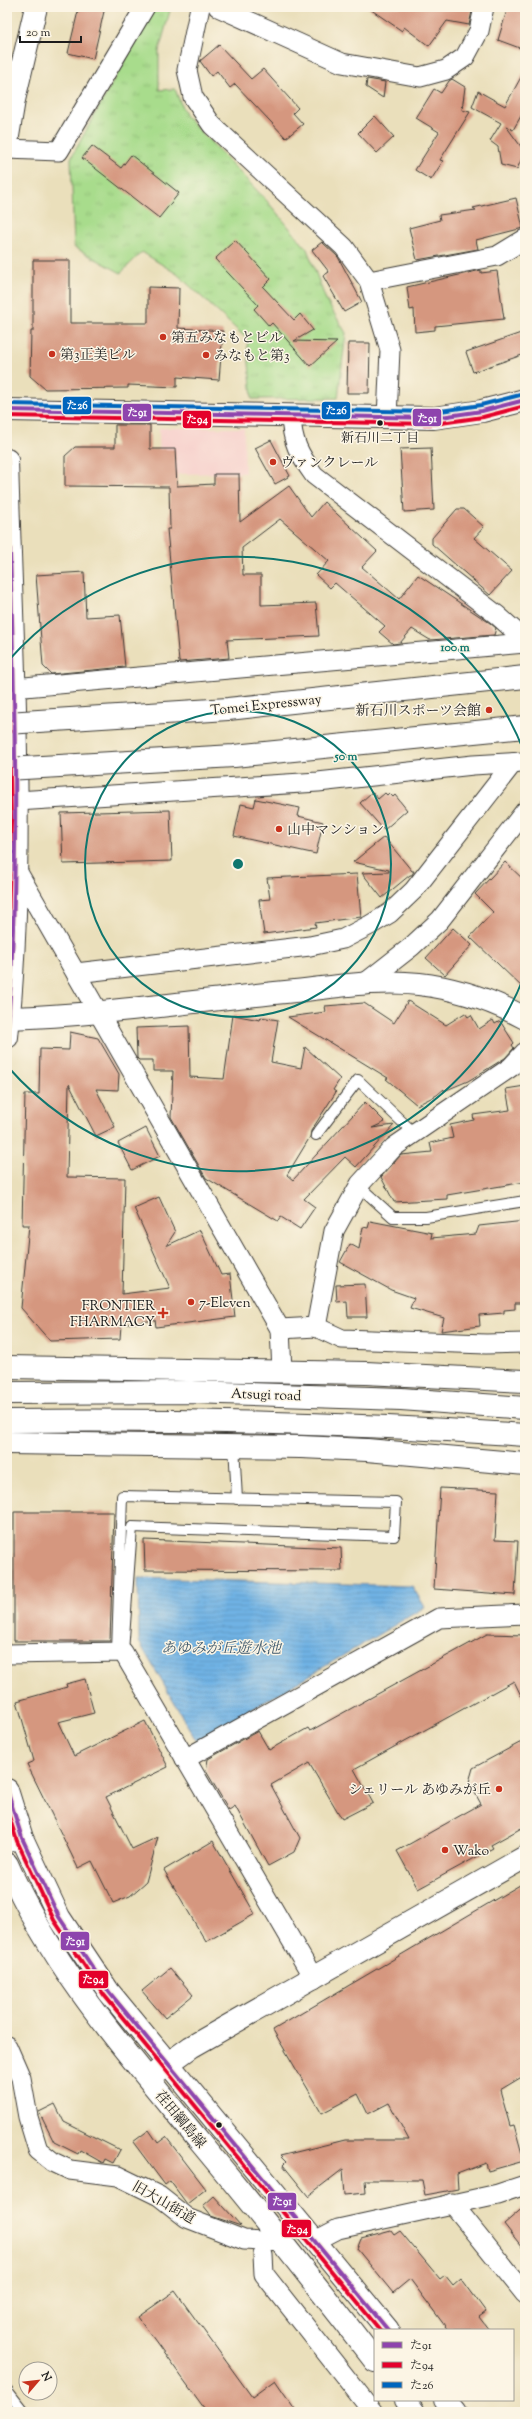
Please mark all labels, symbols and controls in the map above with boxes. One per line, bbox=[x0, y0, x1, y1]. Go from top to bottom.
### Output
scale bar bbox=[20, 18, 81, 44]
text: 20 m bbox=[26, 24, 51, 42]
place label: 第五みなもとビル bbox=[171, 329, 283, 349]
marker: 第五みなもとビル bbox=[158, 332, 168, 342]
place label: 第3正美ビル bbox=[60, 346, 136, 366]
place label: みなもと第3 bbox=[214, 347, 290, 367]
marker: 第3正美ビル bbox=[47, 349, 57, 359]
marker: みなもと第3 bbox=[201, 350, 211, 360]
line badge: た26 bbox=[62, 396, 92, 415]
text: た26 bbox=[66, 398, 88, 414]
line badge: た26 bbox=[321, 401, 351, 420]
line badge: た91 bbox=[122, 403, 152, 422]
text: た26 bbox=[325, 403, 347, 419]
text: た91 bbox=[127, 405, 147, 421]
line badge: た91 bbox=[412, 408, 442, 427]
line badge: た94 bbox=[182, 410, 212, 429]
text: た91 bbox=[417, 411, 437, 427]
text: た94 bbox=[186, 412, 208, 428]
marker: 新石川二丁目 bbox=[375, 418, 385, 428]
place label: 新石川二丁目 bbox=[341, 430, 419, 448]
place label: ヴァンクレール bbox=[281, 454, 378, 474]
marker: ヴァンクレール bbox=[268, 457, 278, 467]
text: 100 m bbox=[439, 639, 470, 657]
street label: Tomei Expressway bbox=[210, 690, 323, 722]
place label: 新石川スポーツ会館 bbox=[356, 702, 481, 722]
marker: 新石川スポーツ会館 bbox=[484, 705, 494, 715]
text: 50 m bbox=[334, 748, 358, 766]
place label: 山中マンション bbox=[287, 821, 384, 841]
marker: 山中マンション bbox=[274, 824, 284, 834]
centre of rings bbox=[231, 857, 245, 871]
place label: 7-Eleven bbox=[199, 1294, 251, 1314]
place label: FRONTIER FHARMACY bbox=[70, 1297, 155, 1333]
marker: 7-Eleven bbox=[186, 1297, 196, 1307]
marker: FRONTIER FHARMACY bbox=[158, 1308, 168, 1318]
street label: Atsugi road bbox=[230, 1385, 302, 1407]
water label: あゆみが丘遊水池 bbox=[161, 1639, 283, 1660]
place label: シェリール あゆみが丘 bbox=[349, 1781, 491, 1801]
marker: シェリール あゆみが丘 bbox=[494, 1784, 504, 1794]
place label: Wako bbox=[453, 1842, 490, 1862]
marker: Wako bbox=[440, 1845, 450, 1855]
line badge: た91 bbox=[60, 1931, 90, 1951]
text: た91 bbox=[65, 1934, 85, 1950]
line badge: た94 bbox=[78, 1970, 109, 1989]
text: た94 bbox=[82, 1972, 104, 1988]
street label: 荏田綱島線 bbox=[149, 2087, 210, 2154]
unlabelled marker bbox=[214, 2120, 224, 2130]
street label: 旧大山街道 bbox=[128, 2178, 198, 2230]
line badge: た91 bbox=[267, 2192, 297, 2211]
text: た91 bbox=[272, 2194, 292, 2210]
line badge: た94 bbox=[281, 2219, 312, 2238]
text: た94 bbox=[286, 2222, 308, 2238]
legend bbox=[374, 2329, 514, 2401]
text: た91 bbox=[410, 2337, 432, 2355]
text: た94 bbox=[410, 2357, 434, 2375]
north arrow bbox=[18, 2361, 58, 2401]
text: N bbox=[36, 2368, 55, 2385]
text: た26 bbox=[410, 2377, 434, 2395]

